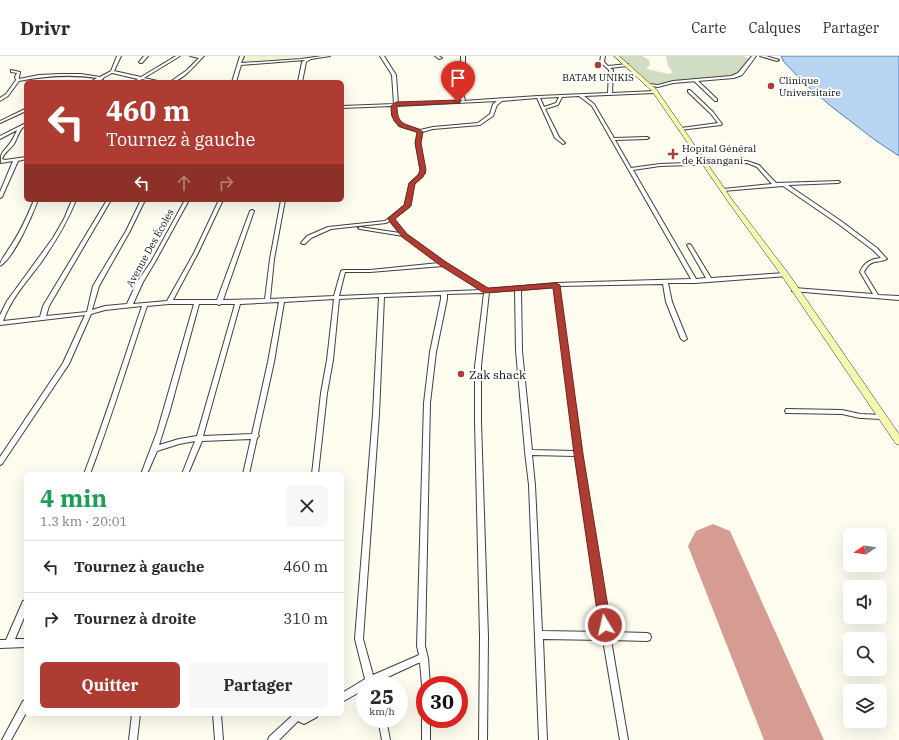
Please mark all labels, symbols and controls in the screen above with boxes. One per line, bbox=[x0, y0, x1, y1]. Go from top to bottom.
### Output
text: Drivr bbox=[20, 16, 70, 40]
text: Carte bbox=[691, 19, 727, 37]
text: Calques bbox=[749, 19, 801, 37]
text: Partager bbox=[823, 19, 879, 37]
marker: BATAM UNIKIS bbox=[593, 60, 603, 70]
pin bbox=[441, 61, 475, 102]
icon: arrive bbox=[447, 67, 469, 89]
place label: BATAM UNIKIS bbox=[562, 71, 634, 84]
place label: Clinique Universitaire bbox=[779, 74, 841, 99]
marker: Clinique Universitaire bbox=[766, 81, 776, 91]
text: 460 m bbox=[106, 92, 190, 129]
icon: left bbox=[40, 96, 92, 148]
text: Tournez à gauche bbox=[106, 128, 255, 151]
place label: Hopital Général de Kisangani bbox=[682, 142, 756, 167]
marker: Hopital Général de Kisangani bbox=[667, 148, 679, 160]
icon: left bbox=[131, 172, 153, 194]
icon: ahead bbox=[173, 172, 195, 194]
icon: right bbox=[215, 172, 237, 194]
street label: Avenue Des Écoles bbox=[123, 207, 177, 289]
place label: Zak shack bbox=[469, 367, 526, 382]
marker: Zak shack bbox=[456, 369, 466, 379]
text: 4 min bbox=[40, 482, 107, 514]
button: close bbox=[286, 485, 328, 527]
text: 1.3 km · 20:01 bbox=[40, 513, 127, 530]
north arrow bbox=[843, 528, 887, 572]
map controls bbox=[843, 528, 887, 728]
icon: left bbox=[40, 556, 62, 578]
text: Tournez à gauche bbox=[74, 557, 205, 576]
text: 460 m bbox=[283, 557, 328, 576]
button: sound bbox=[843, 580, 887, 624]
position arrow bbox=[584, 604, 626, 646]
icon: right bbox=[40, 608, 62, 630]
text: Tournez à droite bbox=[74, 609, 196, 628]
text: 310 m bbox=[283, 609, 328, 628]
button: search bbox=[843, 632, 887, 676]
button: Quitter bbox=[40, 662, 180, 708]
button: Partager bbox=[188, 662, 328, 708]
speed limit sign: 30 bbox=[416, 676, 468, 728]
text: 25 bbox=[370, 683, 394, 710]
button: layers bbox=[843, 684, 887, 728]
text: km/h bbox=[369, 705, 395, 718]

